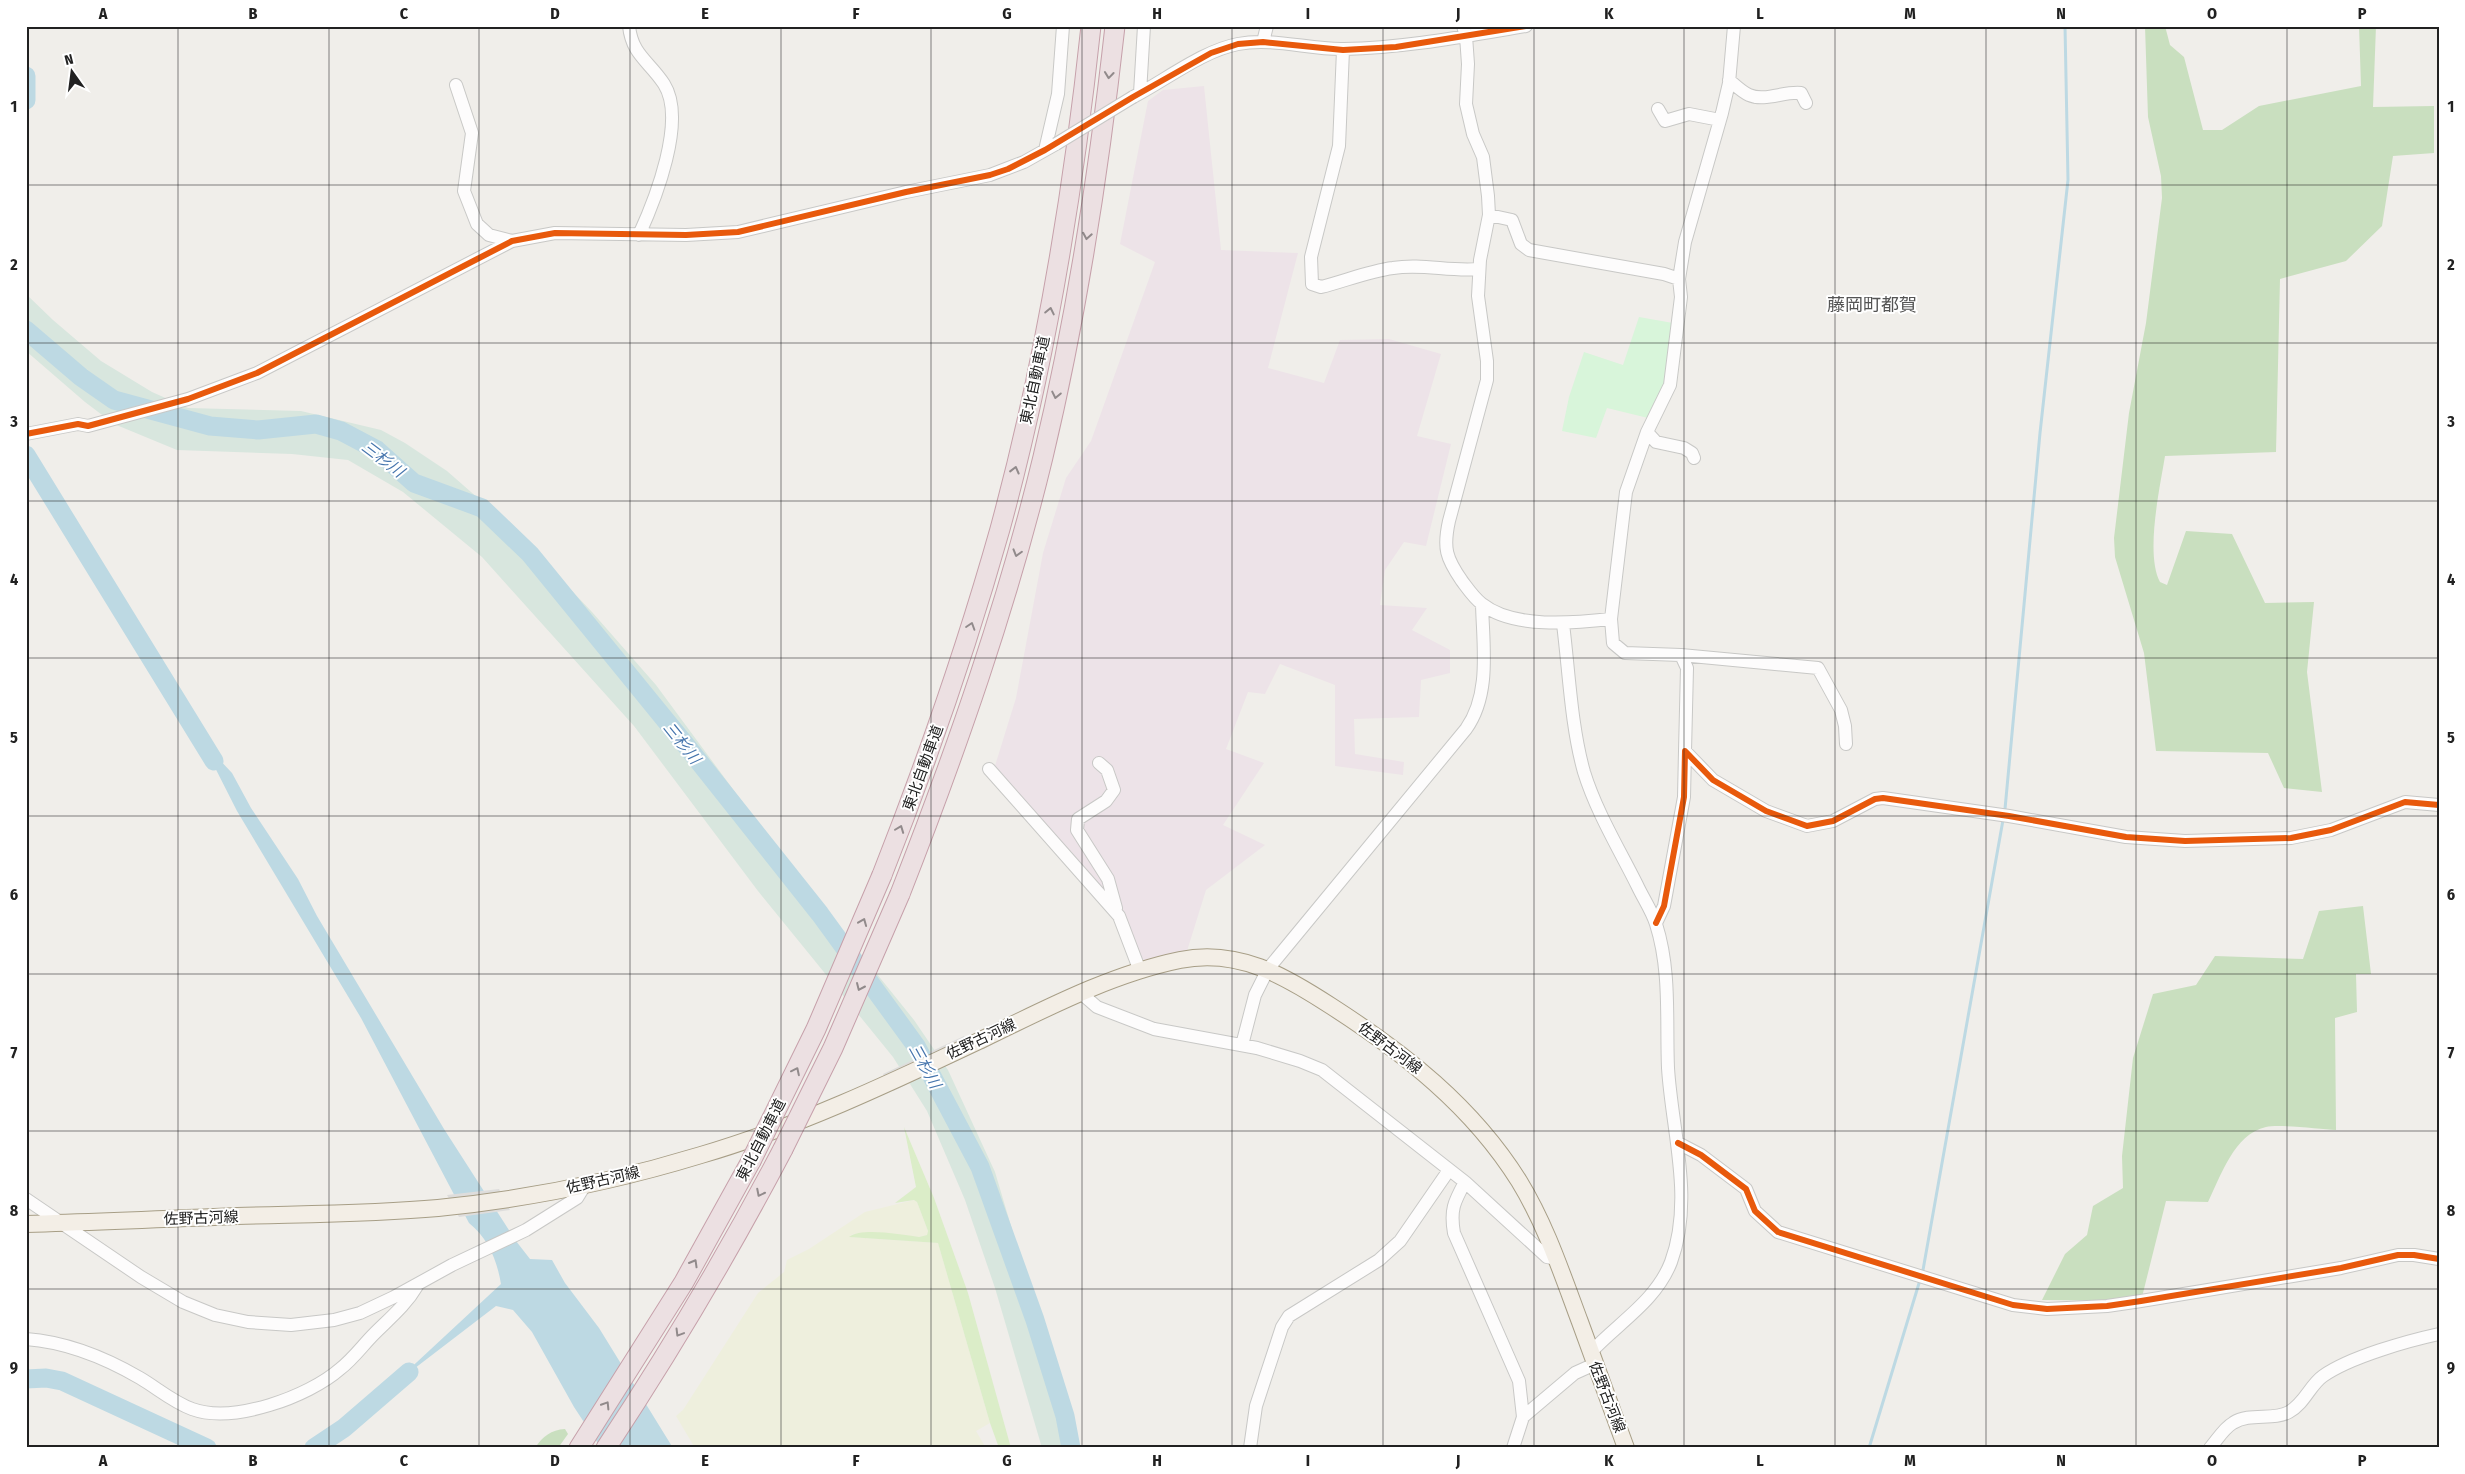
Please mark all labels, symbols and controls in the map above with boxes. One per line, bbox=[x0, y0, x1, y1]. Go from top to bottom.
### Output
text: A bbox=[98, 4, 108, 23]
text: B bbox=[249, 4, 258, 23]
text: C bbox=[400, 4, 409, 23]
text: D bbox=[550, 4, 560, 23]
text: E bbox=[701, 4, 709, 23]
text: F bbox=[852, 4, 860, 23]
text: G bbox=[1002, 4, 1012, 23]
text: H bbox=[1152, 4, 1162, 23]
text: I bbox=[1306, 4, 1310, 23]
text: J bbox=[1455, 4, 1460, 23]
text: K bbox=[1604, 4, 1614, 23]
text: L bbox=[1756, 4, 1764, 23]
text: M bbox=[1904, 4, 1916, 23]
text: N bbox=[2056, 4, 2066, 23]
text: O bbox=[2207, 4, 2217, 23]
text: P bbox=[2358, 4, 2367, 23]
north arrow bbox=[48, 48, 98, 98]
text: N bbox=[63, 51, 75, 69]
one-way arrow bbox=[1104, 71, 1115, 79]
text: 1 bbox=[11, 97, 17, 116]
text: 1 bbox=[2448, 97, 2454, 116]
one-way arrow bbox=[1082, 232, 1093, 240]
text: 2 bbox=[9, 255, 18, 274]
text: 2 bbox=[2446, 255, 2455, 274]
district label: 藤岡町都賀 bbox=[1827, 294, 1917, 316]
one-way arrow bbox=[1044, 307, 1055, 316]
street label: 東北自動車道 bbox=[1017, 334, 1053, 426]
one-way arrow bbox=[1051, 391, 1062, 400]
text: 3 bbox=[9, 412, 18, 431]
text: 3 bbox=[2446, 412, 2455, 431]
water label: 三杉川 bbox=[358, 437, 409, 482]
one-way arrow bbox=[1009, 465, 1020, 474]
one-way arrow bbox=[1013, 548, 1023, 557]
text: 4 bbox=[10, 570, 18, 589]
text: 4 bbox=[2447, 570, 2455, 589]
one-way arrow bbox=[965, 623, 975, 631]
water label: 三杉川 bbox=[660, 718, 706, 769]
street label: 東北自動車道 bbox=[899, 723, 947, 813]
text: 5 bbox=[10, 728, 18, 747]
text: 5 bbox=[2447, 728, 2455, 747]
one-way arrow bbox=[894, 826, 904, 834]
text: 6 bbox=[10, 885, 18, 904]
text: 6 bbox=[2447, 885, 2455, 904]
one-way arrow bbox=[856, 918, 867, 927]
one-way arrow bbox=[856, 982, 867, 991]
street label: 佐野古河線 bbox=[943, 1015, 1019, 1063]
street label: 佐野古河線 bbox=[1355, 1018, 1425, 1078]
water label: 三杉川 bbox=[905, 1040, 946, 1093]
text: 7 bbox=[11, 1043, 18, 1062]
text: 7 bbox=[2448, 1043, 2455, 1062]
one-way arrow bbox=[790, 1067, 800, 1076]
street label: 東北自動車道 bbox=[733, 1096, 789, 1184]
street label: 佐野古河線 bbox=[564, 1163, 642, 1197]
one-way arrow bbox=[756, 1187, 766, 1196]
text: 8 bbox=[10, 1201, 19, 1220]
text: 8 bbox=[2447, 1201, 2456, 1220]
street label: 佐野古河線 bbox=[163, 1208, 239, 1228]
one-way arrow bbox=[688, 1259, 698, 1268]
one-way arrow bbox=[676, 1328, 686, 1337]
text: 9 bbox=[10, 1358, 18, 1377]
text: 9 bbox=[2447, 1358, 2455, 1377]
street label: 佐野古河線 bbox=[1585, 1359, 1629, 1435]
one-way arrow bbox=[600, 1402, 609, 1411]
text: A bbox=[98, 1451, 108, 1470]
text: B bbox=[249, 1451, 258, 1470]
text: C bbox=[400, 1451, 409, 1470]
text: D bbox=[550, 1451, 560, 1470]
text: E bbox=[701, 1451, 709, 1470]
text: F bbox=[852, 1451, 860, 1470]
text: G bbox=[1002, 1451, 1012, 1470]
text: H bbox=[1152, 1451, 1162, 1470]
text: I bbox=[1306, 1451, 1310, 1470]
text: J bbox=[1455, 1451, 1460, 1470]
text: K bbox=[1604, 1451, 1614, 1470]
text: L bbox=[1756, 1451, 1764, 1470]
text: M bbox=[1904, 1451, 1916, 1470]
text: N bbox=[2056, 1451, 2066, 1470]
text: O bbox=[2207, 1451, 2217, 1470]
text: P bbox=[2358, 1451, 2367, 1470]

